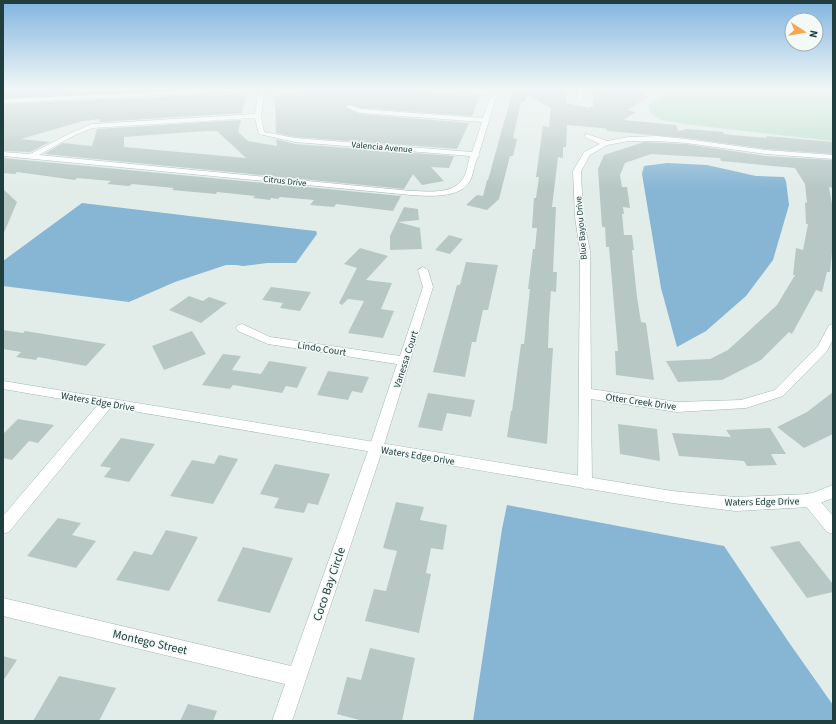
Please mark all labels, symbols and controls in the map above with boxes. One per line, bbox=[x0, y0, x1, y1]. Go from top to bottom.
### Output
north arrow bbox=[784, 12, 824, 52]
text: N bbox=[805, 29, 821, 39]
street label: Valencia Avenue bbox=[351, 138, 413, 157]
street label: Citrus Drive bbox=[263, 173, 308, 190]
street label: Blue Bayou Drive bbox=[572, 195, 591, 260]
street label: Vanessa Court bbox=[390, 328, 422, 390]
street label: Lindo Court bbox=[296, 338, 348, 360]
street label: Waters Edge Drive bbox=[60, 389, 136, 415]
street label: Otter Creek Drive bbox=[605, 390, 677, 414]
street label: Waters Edge Drive bbox=[380, 443, 456, 469]
street label: Waters Edge Drive bbox=[725, 494, 800, 510]
street label: Coco Bay Circle bbox=[309, 545, 350, 623]
street label: Montego Street bbox=[111, 626, 189, 659]

